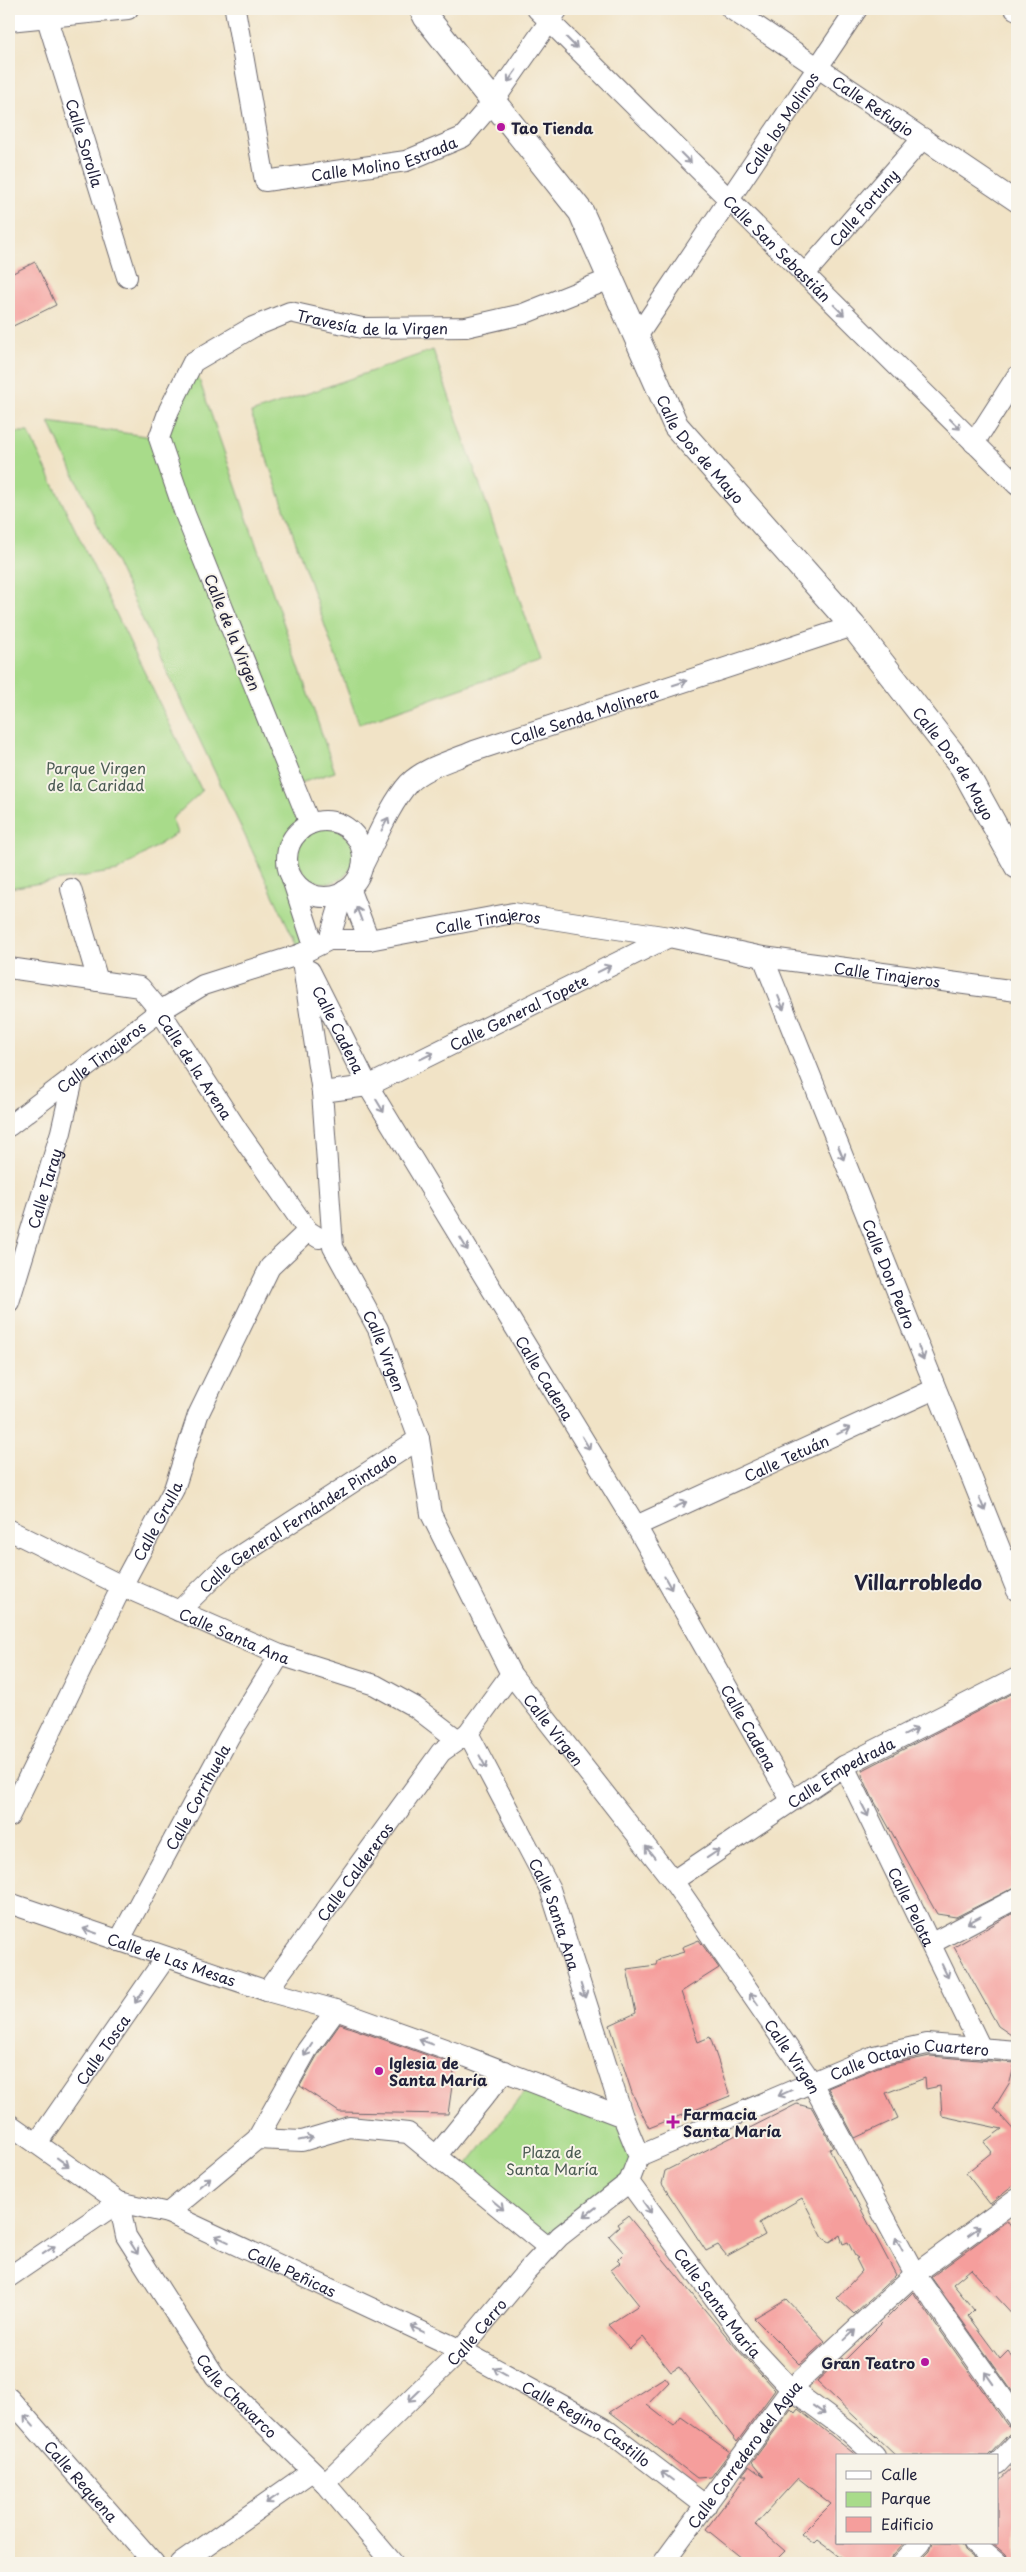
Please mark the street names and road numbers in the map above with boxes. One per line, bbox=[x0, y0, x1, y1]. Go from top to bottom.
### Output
street label: Calle los Molinos bbox=[737, 67, 823, 179]
street label: Calle Refugio bbox=[828, 69, 919, 141]
street label: Calle Sorolla bbox=[61, 96, 110, 191]
street label: Calle Molino Estrada bbox=[309, 129, 461, 186]
street label: Calle Fortuny bbox=[823, 163, 903, 251]
street label: Calle San Sebastián bbox=[719, 189, 837, 307]
street label: Travesía de la Virgen bbox=[295, 302, 448, 339]
street label: Calle Dos de Mayo bbox=[652, 391, 750, 508]
street label: Calle de la Virgen bbox=[199, 570, 267, 694]
street label: Calle Senda Molinera bbox=[507, 679, 662, 750]
street label: Calle Dos de Mayo bbox=[908, 701, 1001, 824]
street label: Calle Tinajeros bbox=[433, 901, 542, 939]
street label: Calle Tinajeros bbox=[833, 955, 942, 992]
street label: Calle General Topete bbox=[445, 968, 591, 1056]
street label: Calle Cadena bbox=[307, 981, 371, 1078]
street label: Calle de la Arena bbox=[153, 1008, 239, 1124]
street label: Calle Tinajeros bbox=[51, 1015, 150, 1098]
street label: Calle Taray bbox=[21, 1145, 67, 1231]
street label: Calle Don Pedro bbox=[857, 1215, 922, 1332]
street label: Calle Virgen bbox=[358, 1305, 412, 1395]
street label: Calle Cadena bbox=[511, 1331, 581, 1425]
street label: Calle Tetuán bbox=[740, 1428, 832, 1487]
street label: Calle General Fernández Pintado bbox=[193, 1445, 401, 1597]
street label: Calle Grulla bbox=[126, 1478, 187, 1564]
street label: Calle Santa Ana bbox=[176, 1601, 293, 1669]
street label: Calle Cadena bbox=[716, 1680, 784, 1775]
street label: Calle Virgen bbox=[519, 1688, 590, 1770]
street label: Calle Empedrada bbox=[782, 1731, 899, 1813]
street label: Calle Corrihuela bbox=[159, 1739, 235, 1854]
street label: Calle Caldereros bbox=[310, 1817, 398, 1926]
street label: Calle Santa Ana bbox=[524, 1853, 587, 1973]
street label: Calle Pelota bbox=[883, 1863, 942, 1950]
street label: Calle de Las Mesas bbox=[104, 1926, 239, 1991]
street label: Calle Tosca bbox=[69, 2009, 135, 2089]
street label: Calle Virgen bbox=[760, 2014, 827, 2098]
street label: Calle Octavio Cuartero bbox=[826, 2032, 990, 2085]
street label: Calle Peñicas bbox=[244, 2240, 340, 2302]
street label: Calle Santa María bbox=[669, 2242, 767, 2363]
street label: Calle Cerro bbox=[441, 2293, 511, 2370]
street label: Calle Chavarco bbox=[192, 2349, 283, 2443]
street label: Calle Corredero del Agua bbox=[681, 2373, 807, 2533]
street label: Calle Regino Castillo bbox=[518, 2374, 656, 2472]
street label: Calle Requena bbox=[39, 2435, 124, 2527]

